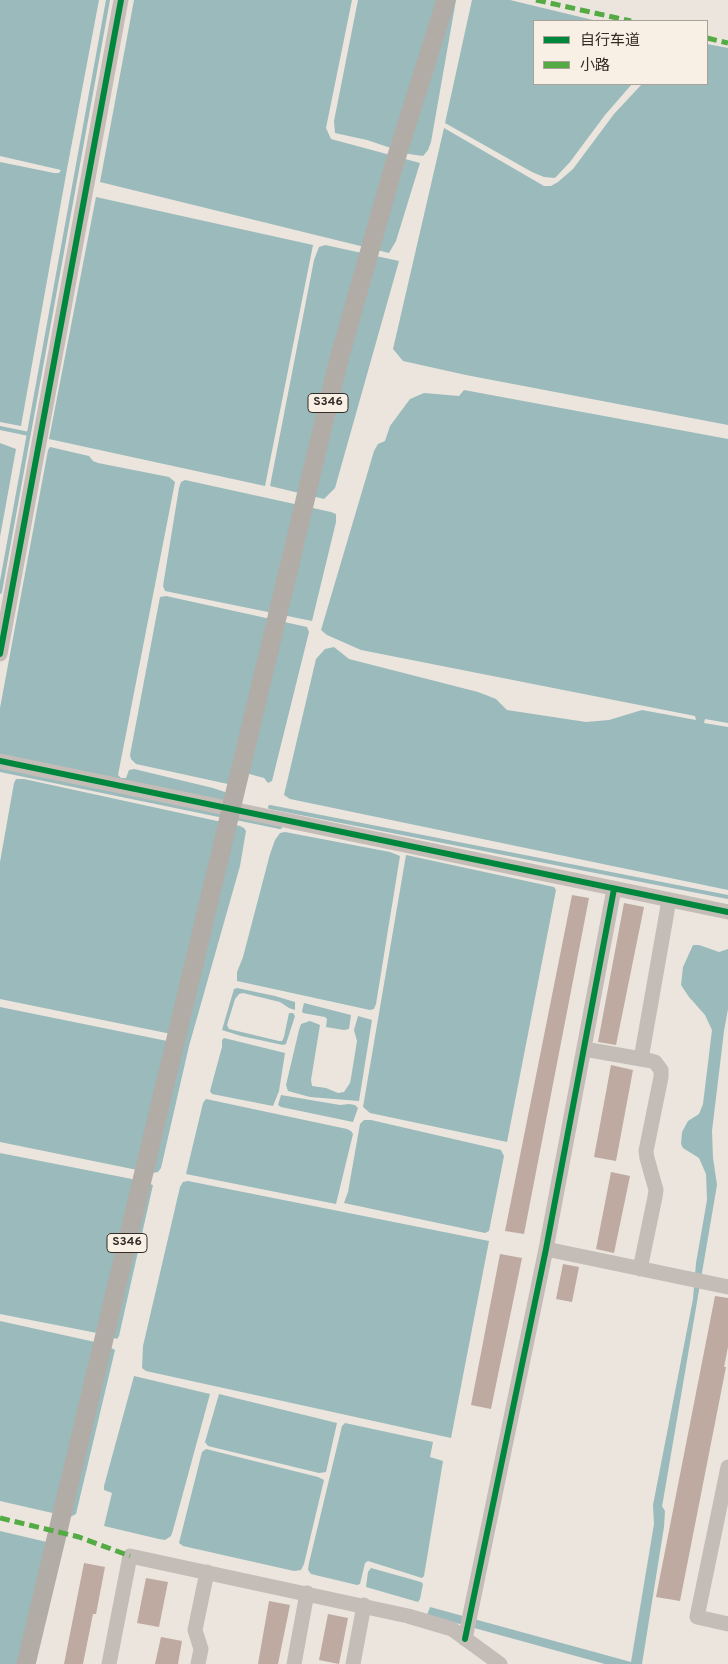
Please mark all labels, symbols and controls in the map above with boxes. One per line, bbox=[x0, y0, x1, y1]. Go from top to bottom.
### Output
legend bbox=[533, 20, 708, 85]
text: 自行车道 bbox=[580, 32, 640, 51]
text: 小路 bbox=[580, 57, 610, 76]
road number: S346 bbox=[308, 393, 348, 412]
road number: S346 bbox=[107, 1234, 147, 1252]

